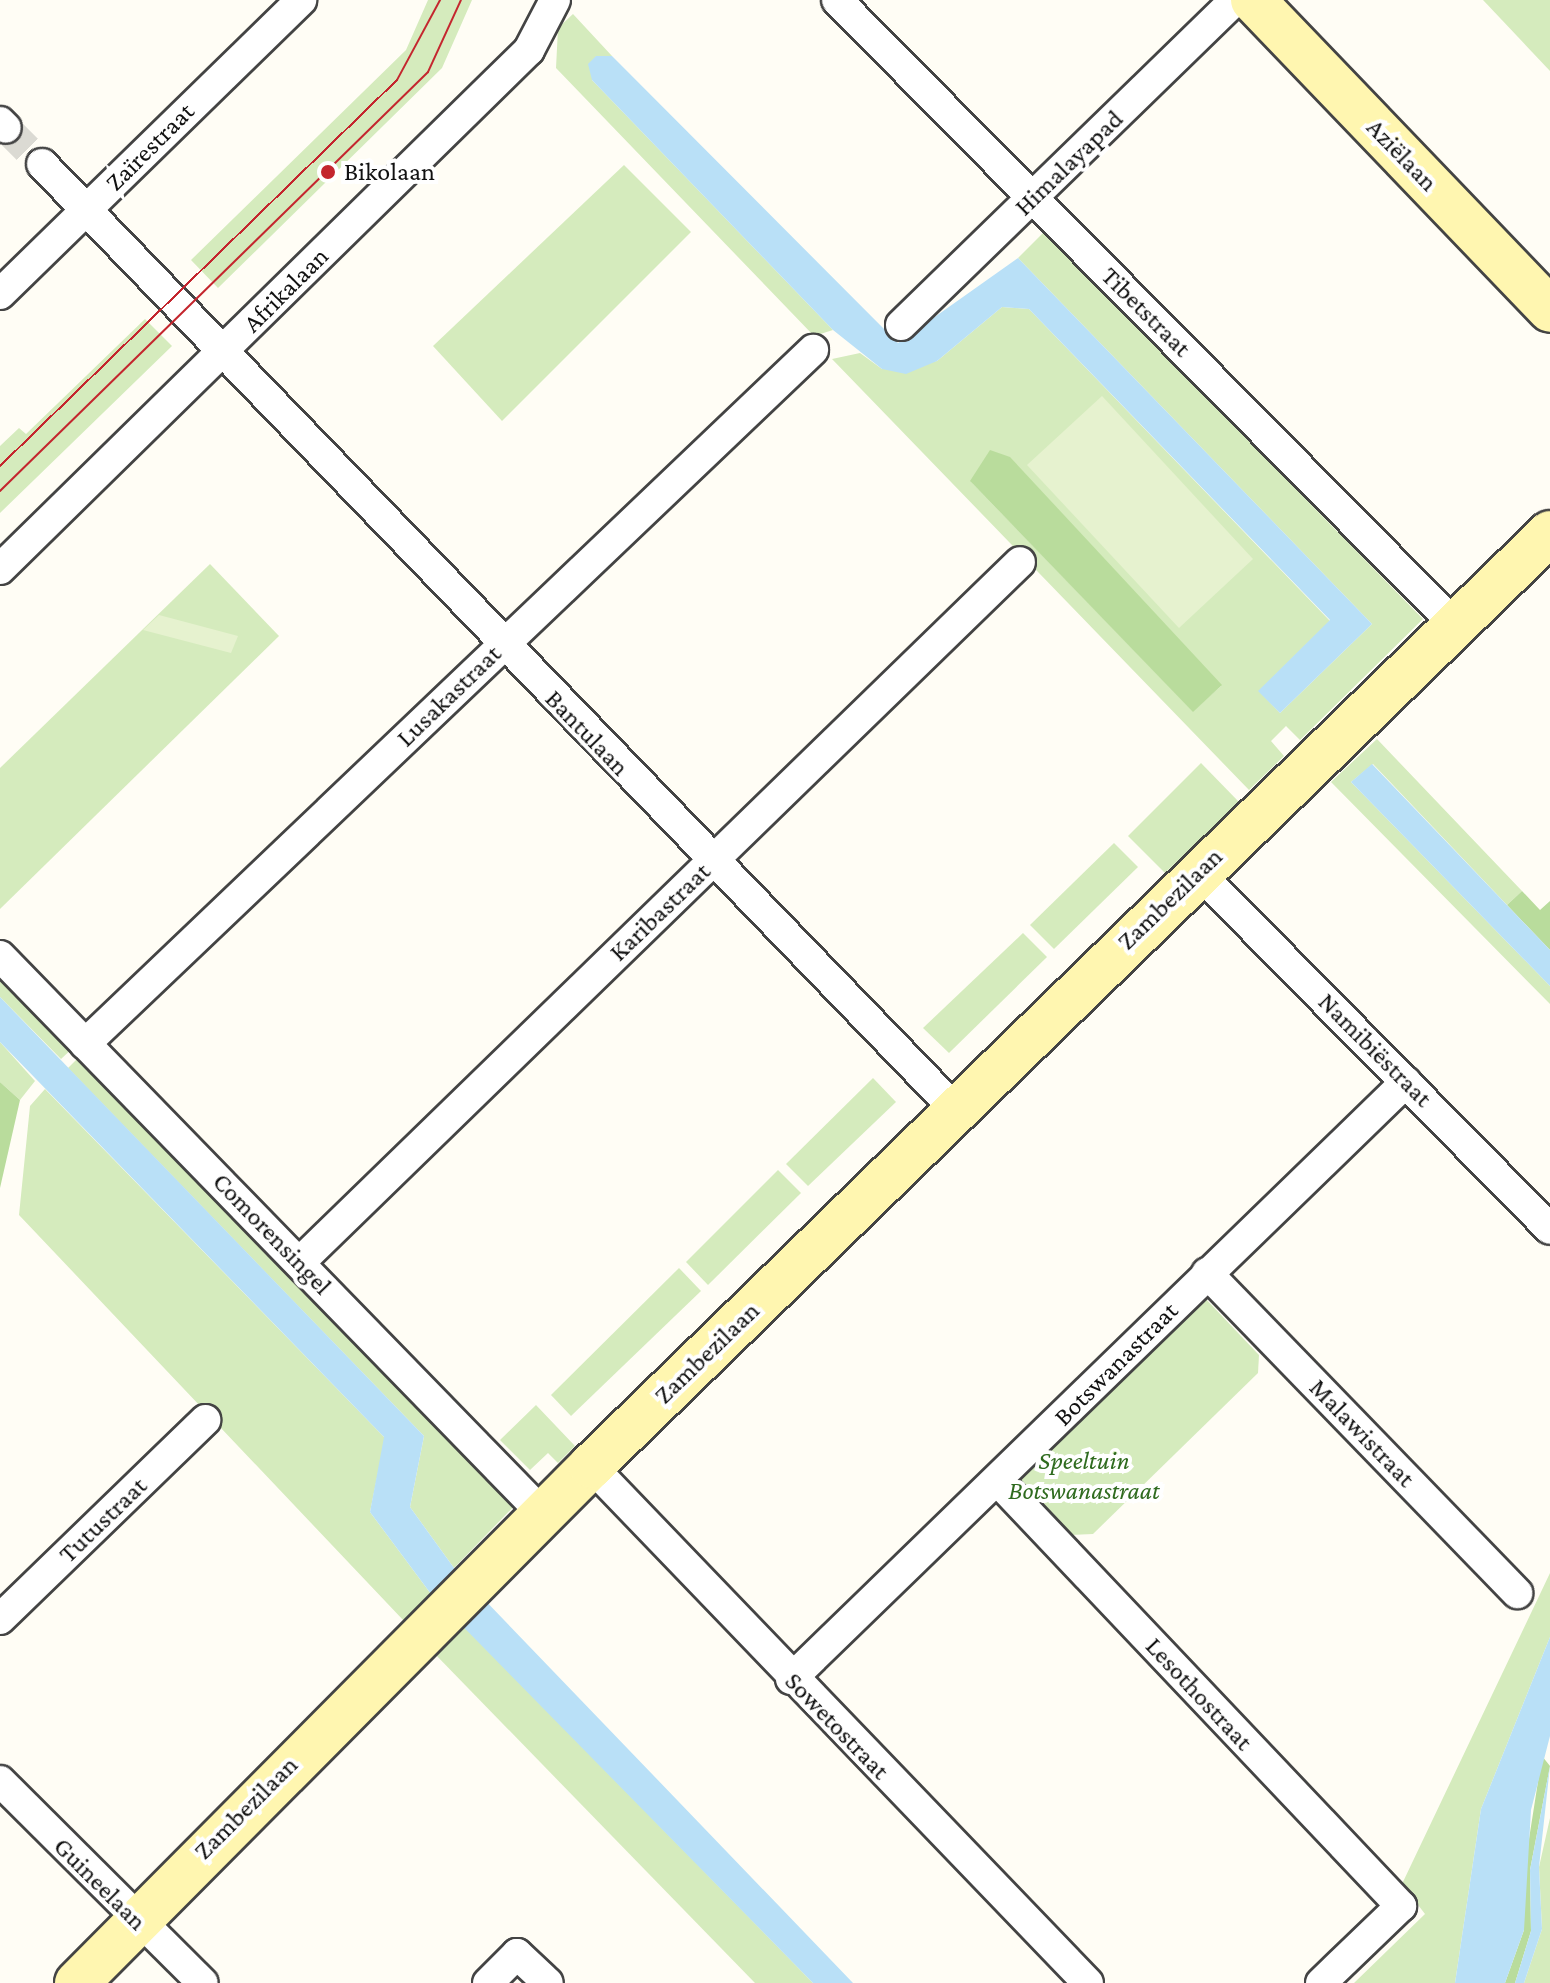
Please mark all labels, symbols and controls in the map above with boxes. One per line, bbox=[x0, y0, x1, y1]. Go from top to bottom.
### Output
street label: Zaïrestraat bbox=[99, 96, 201, 198]
street label: Himalayapad bbox=[1008, 104, 1130, 222]
street label: Aziëlaan bbox=[1360, 112, 1444, 198]
place label: Bikolaan bbox=[344, 156, 435, 188]
marker: Bikolaan bbox=[319, 163, 337, 181]
street label: Afrikalaan bbox=[237, 241, 335, 339]
street label: Tibetstraat bbox=[1095, 261, 1197, 363]
street label: Lusakastraat bbox=[390, 638, 508, 754]
street label: Bantulaan bbox=[538, 684, 636, 782]
street label: Zambezilaan bbox=[1111, 841, 1229, 957]
street label: Karibastraat bbox=[603, 856, 717, 968]
street label: Namibiëstraat bbox=[1311, 986, 1439, 1114]
street label: Comorensingel bbox=[206, 1166, 338, 1302]
street label: Zambezilaan bbox=[648, 1295, 766, 1411]
street label: Botswanastraat bbox=[1047, 1295, 1185, 1433]
street label: Malawistraat bbox=[1303, 1372, 1421, 1494]
park label: Speeltuin Botswanastraat bbox=[1008, 1445, 1160, 1506]
street label: Tutustraat bbox=[52, 1470, 154, 1570]
street label: Lesothostraat bbox=[1139, 1631, 1259, 1757]
street label: Sowetostraat bbox=[778, 1666, 896, 1786]
street label: Zambezilaan bbox=[188, 1750, 304, 1866]
street label: Guineelaan bbox=[47, 1831, 153, 1937]

